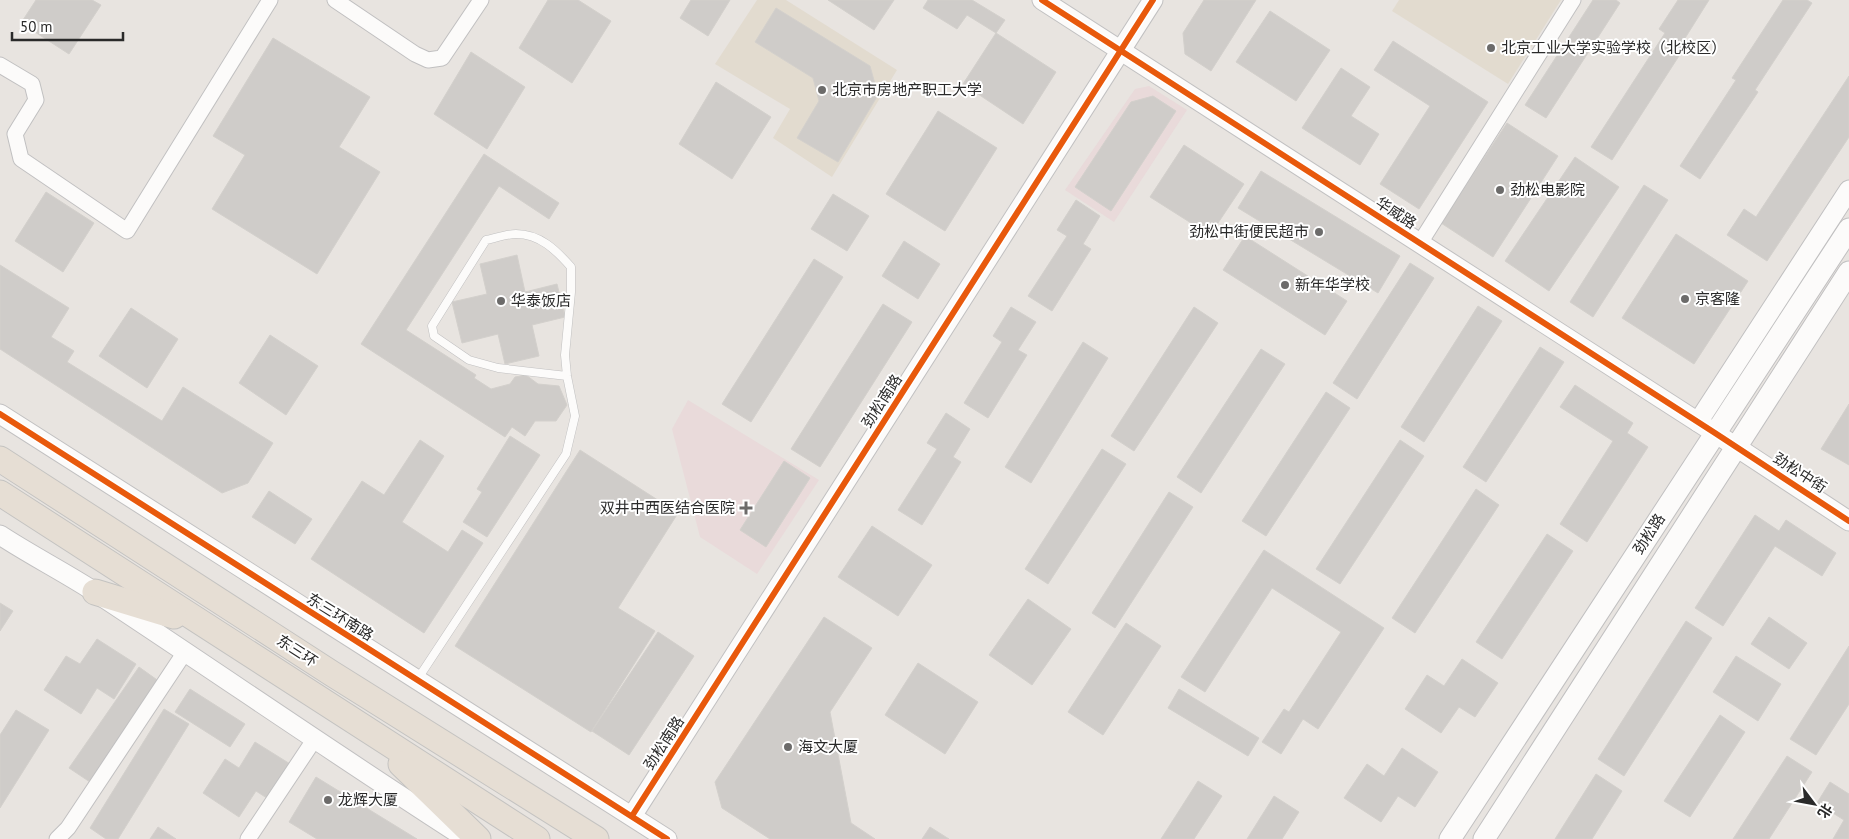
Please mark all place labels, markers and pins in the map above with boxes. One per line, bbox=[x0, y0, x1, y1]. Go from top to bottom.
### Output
place label: 北京工业大学实验学校（北校区） bbox=[1501, 38, 1726, 57]
marker: 北京工业大学实验学校（北校区） bbox=[1485, 42, 1497, 54]
place label: 北京市房地产职工大学 bbox=[832, 80, 982, 99]
marker: 北京市房地产职工大学 bbox=[816, 84, 828, 96]
place label: 劲松电影院 bbox=[1510, 180, 1585, 199]
marker: 劲松电影院 bbox=[1494, 184, 1506, 196]
place label: 劲松中街便民超市 bbox=[1189, 222, 1309, 241]
marker: 劲松中街便民超市 bbox=[1313, 226, 1325, 238]
place label: 新年华学校 bbox=[1295, 275, 1370, 294]
marker: 新年华学校 bbox=[1279, 279, 1291, 291]
place label: 京客隆 bbox=[1695, 289, 1740, 308]
place label: 华泰饭店 bbox=[511, 291, 571, 310]
marker: 京客隆 bbox=[1679, 293, 1691, 305]
marker: 华泰饭店 bbox=[495, 295, 507, 307]
place label: 双井中西医结合医院 bbox=[600, 498, 735, 517]
marker: 双井中西医结合医院 bbox=[739, 501, 753, 515]
place label: 海文大厦 bbox=[798, 737, 858, 756]
marker: 海文大厦 bbox=[782, 741, 794, 753]
place label: 龙辉大厦 bbox=[338, 790, 398, 809]
marker: 龙辉大厦 bbox=[322, 794, 334, 806]

